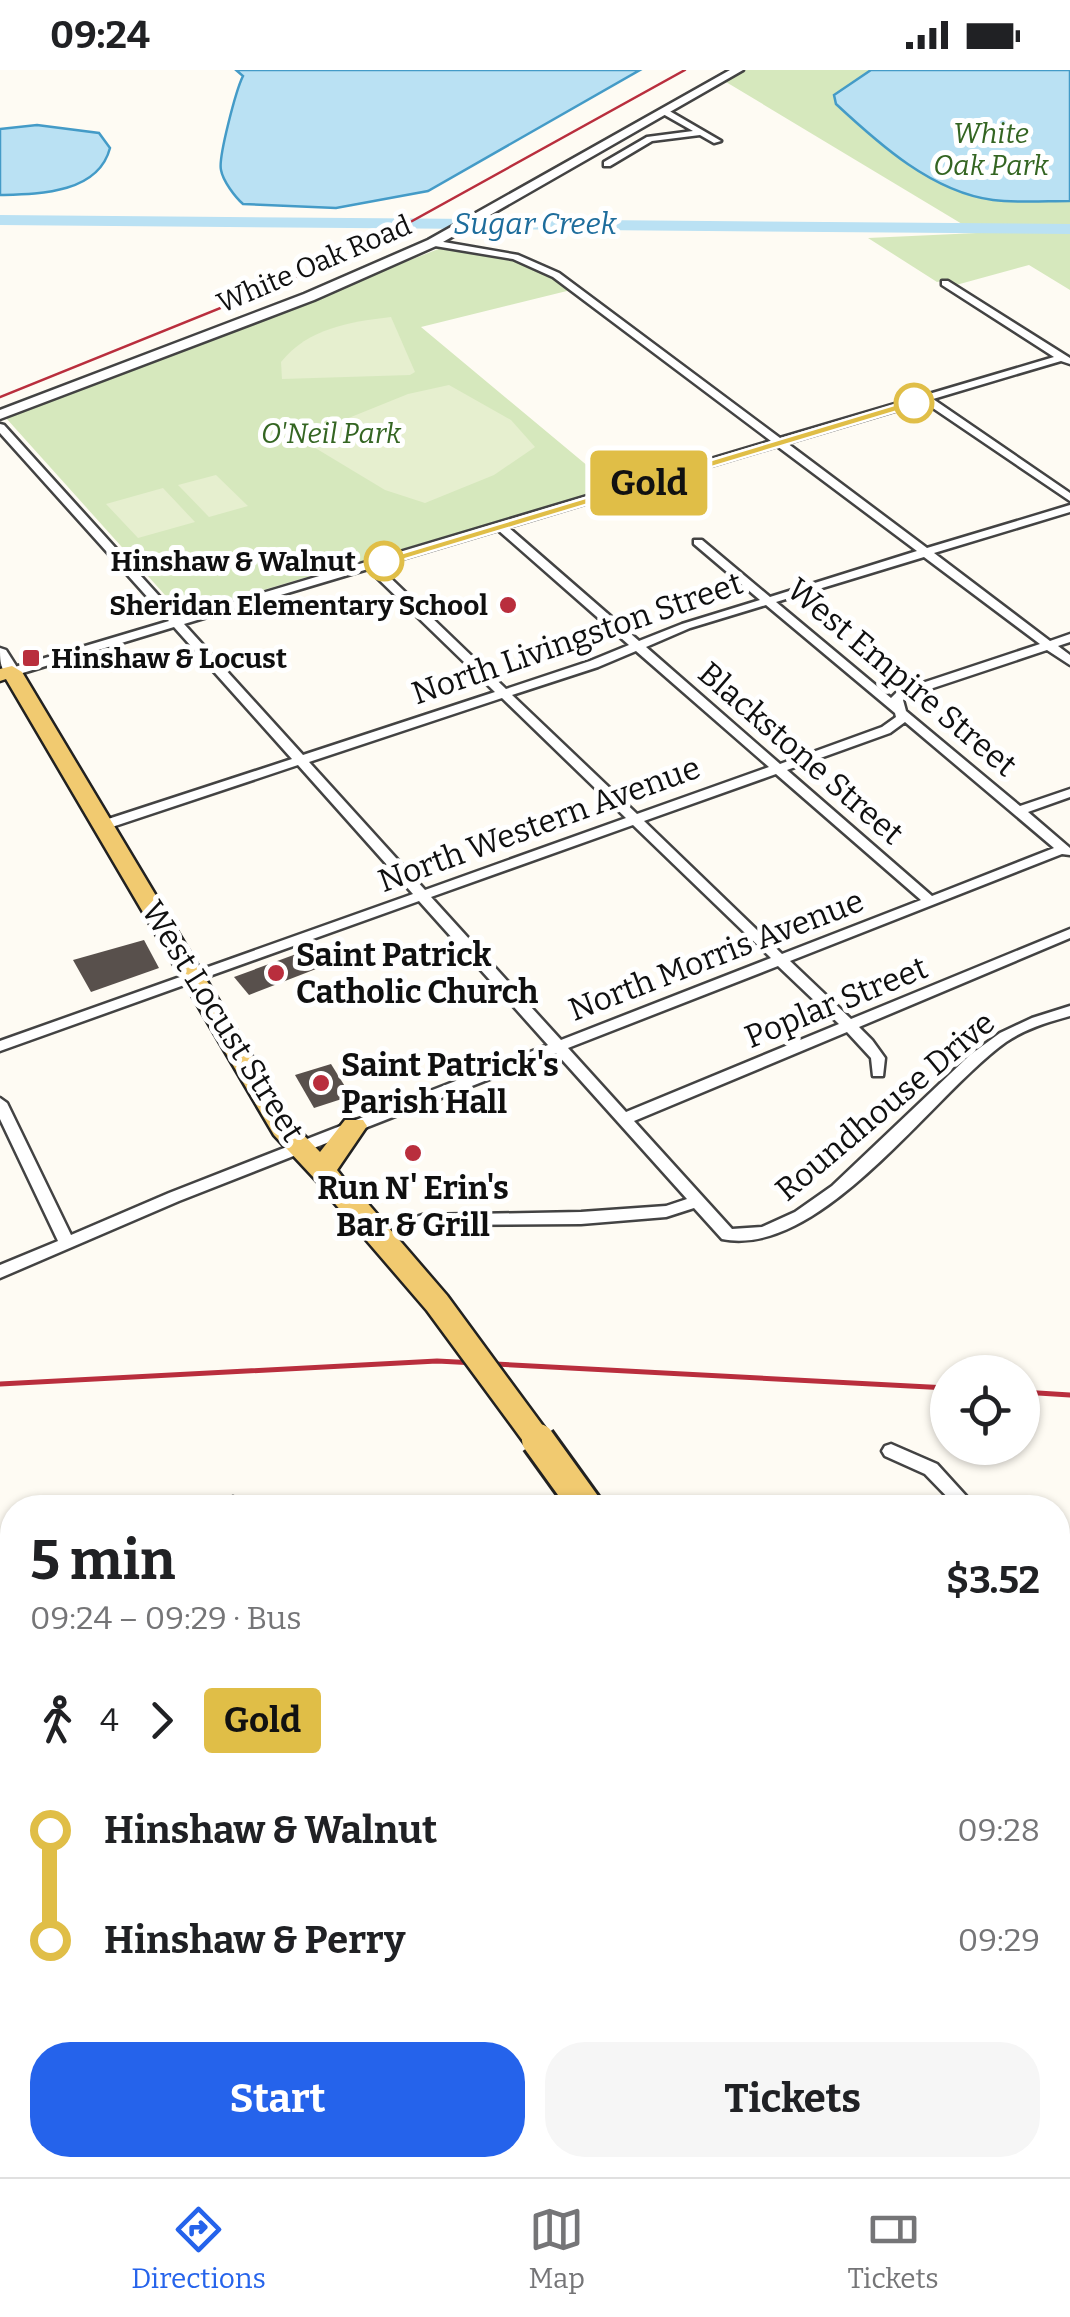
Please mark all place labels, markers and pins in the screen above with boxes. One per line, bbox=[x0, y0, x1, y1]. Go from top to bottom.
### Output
unlabelled marker bbox=[895, 384, 933, 422]
marker: Hinshaw & Walnut bbox=[365, 542, 403, 580]
place label: Hinshaw & Walnut bbox=[110, 545, 356, 578]
place label: Sheridan Elementary School bbox=[109, 589, 488, 622]
marker: Sheridan Elementary School bbox=[497, 594, 519, 616]
place label: Hinshaw & Locust bbox=[51, 642, 287, 675]
marker: Hinshaw & Locust bbox=[20, 647, 42, 669]
place label: Saint Patrick Catholic Church bbox=[296, 936, 538, 1011]
marker: Saint Patrick Catholic Church bbox=[265, 962, 287, 984]
place label: Saint Patrick's Parish Hall bbox=[341, 1046, 559, 1121]
marker: Saint Patrick's Parish Hall bbox=[310, 1072, 332, 1094]
marker: Run N' Erin's Bar & Grill bbox=[402, 1142, 424, 1164]
place label: Run N' Erin's Bar & Grill bbox=[317, 1169, 509, 1244]

